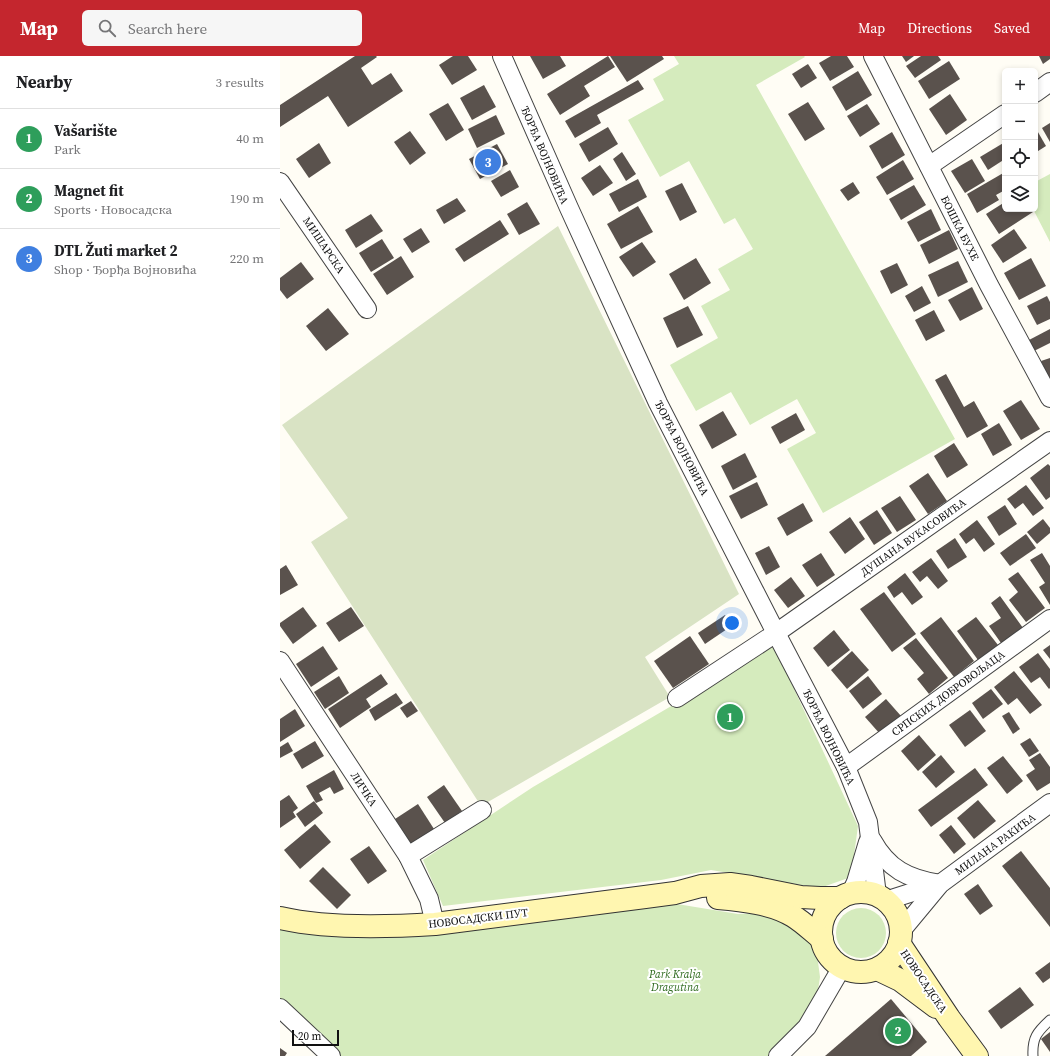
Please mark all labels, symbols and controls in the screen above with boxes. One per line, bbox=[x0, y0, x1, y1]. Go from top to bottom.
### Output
search box bbox=[82, 10, 362, 46]
text: Map bbox=[20, 15, 58, 41]
icon: search bbox=[96, 17, 118, 39]
text: Search here bbox=[128, 18, 207, 39]
text: Map bbox=[858, 18, 885, 38]
text: Directions bbox=[907, 18, 972, 38]
text: Saved bbox=[994, 18, 1030, 38]
map controls bbox=[1002, 68, 1038, 212]
button: + bbox=[1002, 68, 1038, 104]
text: Nearby bbox=[16, 70, 72, 94]
text: 3 results bbox=[216, 74, 264, 91]
street label: ЂОРЂА ВОЈНОВИЋА bbox=[517, 104, 572, 207]
button: − bbox=[1002, 104, 1038, 140]
text: Vašarište bbox=[54, 120, 117, 141]
text: 1 bbox=[25, 130, 33, 147]
text: 40 m bbox=[236, 130, 264, 147]
button: locate bbox=[1002, 140, 1038, 176]
text: Park bbox=[54, 141, 81, 158]
pin: 3 bbox=[475, 147, 501, 177]
button: layers bbox=[1002, 176, 1038, 212]
text: Magnet fit bbox=[54, 180, 124, 201]
text: 2 bbox=[25, 190, 33, 207]
text: 190 m bbox=[230, 190, 264, 207]
street label: БОШКА БУХЕ bbox=[937, 193, 982, 263]
text: Sports · Новосадска bbox=[54, 201, 172, 218]
street label: МИШАРСКА bbox=[299, 214, 348, 277]
text: DTL Žuti market 2 bbox=[54, 240, 178, 261]
text: 3 bbox=[25, 250, 33, 267]
text: 220 m bbox=[230, 250, 264, 267]
text: Shop · Ђорђа Војновића bbox=[54, 261, 197, 278]
street label: ЂОРЂА ВОЈНОВИЋА bbox=[651, 398, 712, 499]
street label: ДУШАНА ВУКАСОВИЋА bbox=[857, 495, 970, 580]
your location bbox=[722, 613, 742, 633]
street label: СРПСКИХ ДОБРОВОЉАЦА bbox=[889, 647, 1009, 740]
street label: ЂОРЂА ВОЈНОВИЋА bbox=[799, 687, 859, 788]
pin: 1 bbox=[717, 702, 743, 732]
street label: ЛИЧКА bbox=[347, 769, 381, 810]
street label: МИЛАНА РАКИЋА bbox=[952, 810, 1039, 879]
street label: НОВОСАДСКИ ПУТ bbox=[427, 905, 529, 932]
street label: НОВОСАДСКА bbox=[897, 947, 951, 1017]
park label: Park Kralja Dragutina bbox=[648, 967, 701, 995]
pin: 2 bbox=[885, 1016, 911, 1046]
scale bar bbox=[292, 1028, 339, 1047]
text: 20 m bbox=[298, 1029, 321, 1044]

